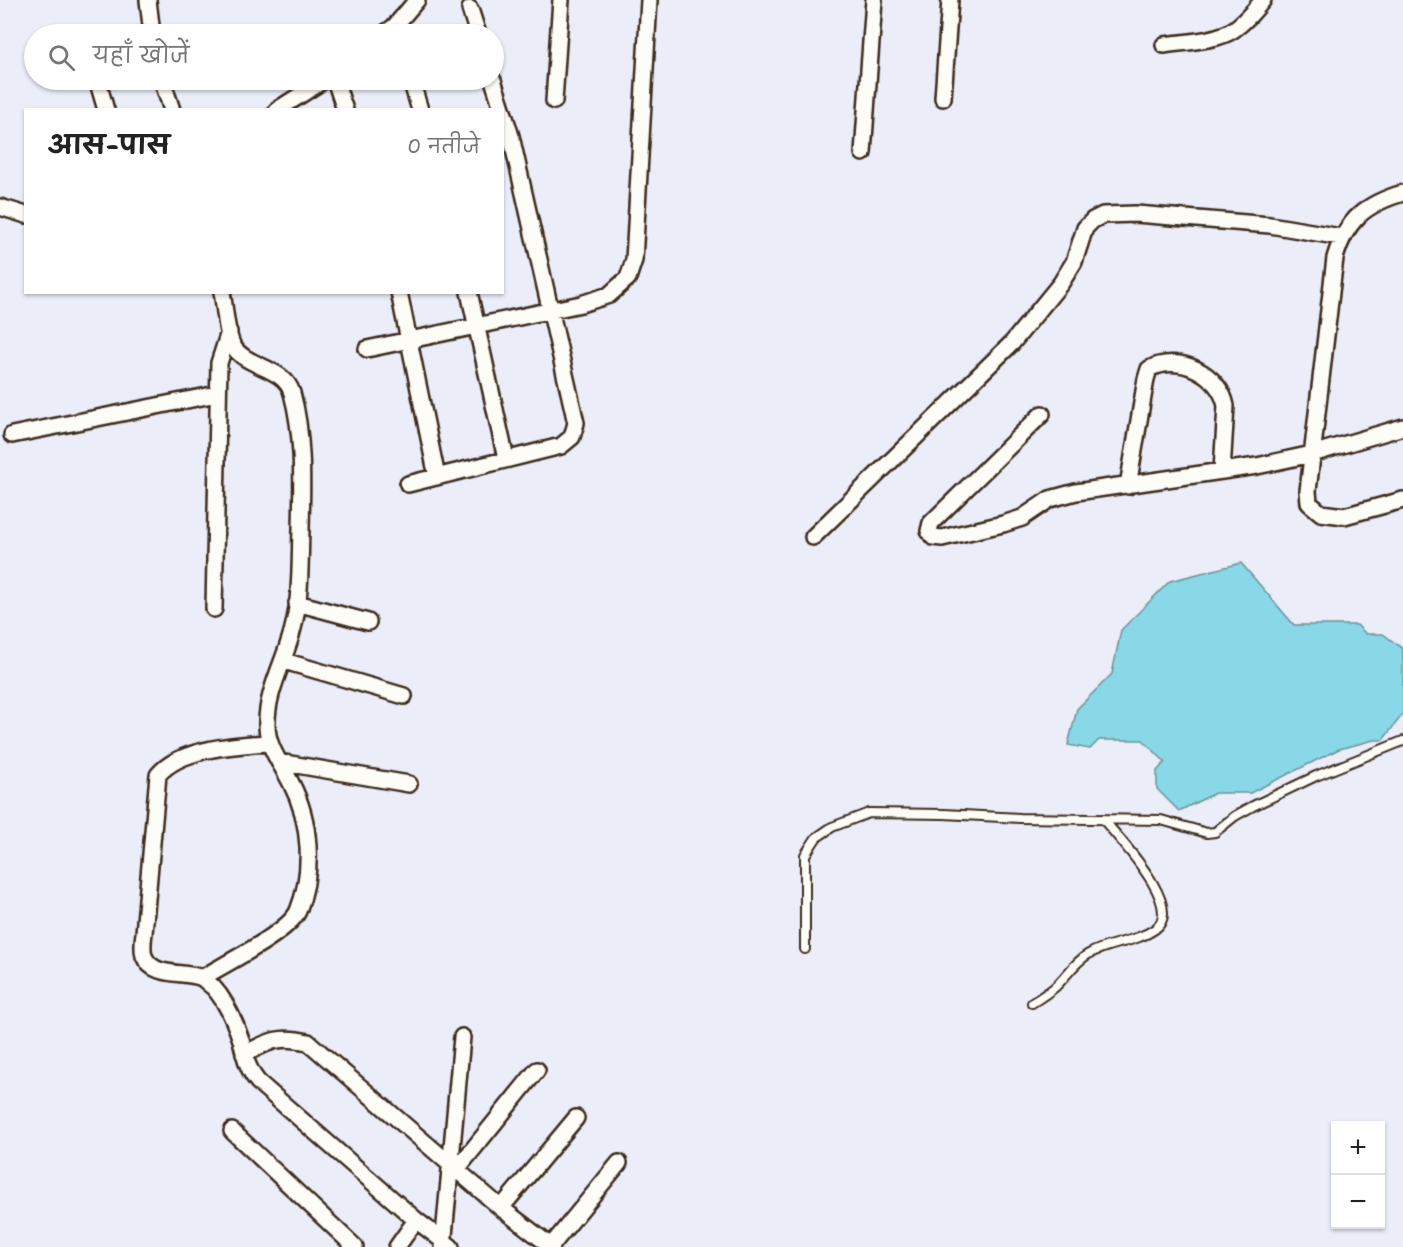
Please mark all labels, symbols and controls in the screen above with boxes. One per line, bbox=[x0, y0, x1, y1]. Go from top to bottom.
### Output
search box bbox=[24, 24, 504, 90]
icon: search bbox=[45, 41, 78, 74]
text: यहाँ खोजें bbox=[93, 41, 189, 70]
text: आस-पास bbox=[48, 127, 170, 162]
text: 0 नतीजे bbox=[407, 133, 480, 159]
map controls bbox=[1331, 1121, 1385, 1229]
button: + bbox=[1331, 1121, 1385, 1175]
button: − bbox=[1331, 1175, 1385, 1229]

